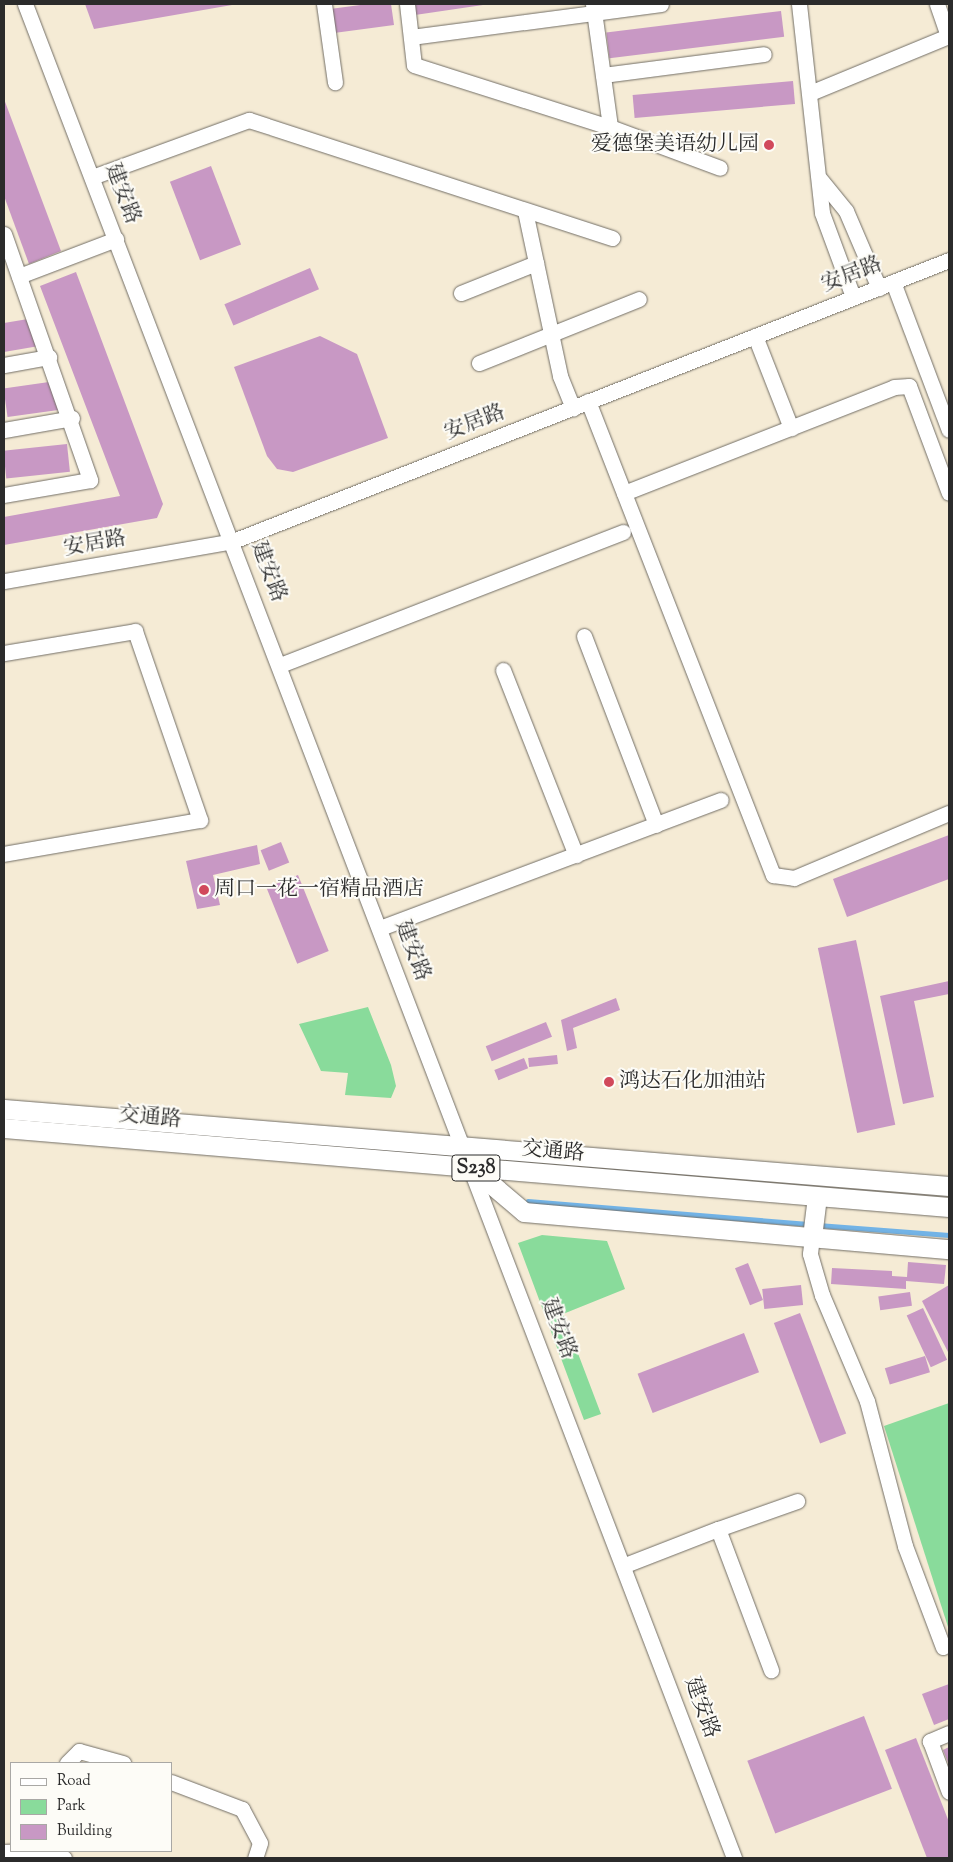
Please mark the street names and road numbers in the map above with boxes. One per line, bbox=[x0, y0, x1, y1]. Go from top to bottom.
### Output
street label: 建安路 bbox=[99, 160, 145, 228]
street label: 安居路 bbox=[818, 252, 886, 298]
street label: 安居路 bbox=[441, 400, 509, 446]
street label: 安居路 bbox=[62, 526, 128, 562]
street label: 建安路 bbox=[245, 538, 291, 606]
street label: 建安路 bbox=[389, 917, 435, 985]
street label: 交通路 bbox=[118, 1103, 182, 1133]
street label: 交通路 bbox=[521, 1137, 585, 1167]
road number: S238 bbox=[451, 1150, 501, 1186]
street label: 建安路 bbox=[535, 1295, 581, 1363]
street label: 建安路 bbox=[678, 1674, 724, 1742]

